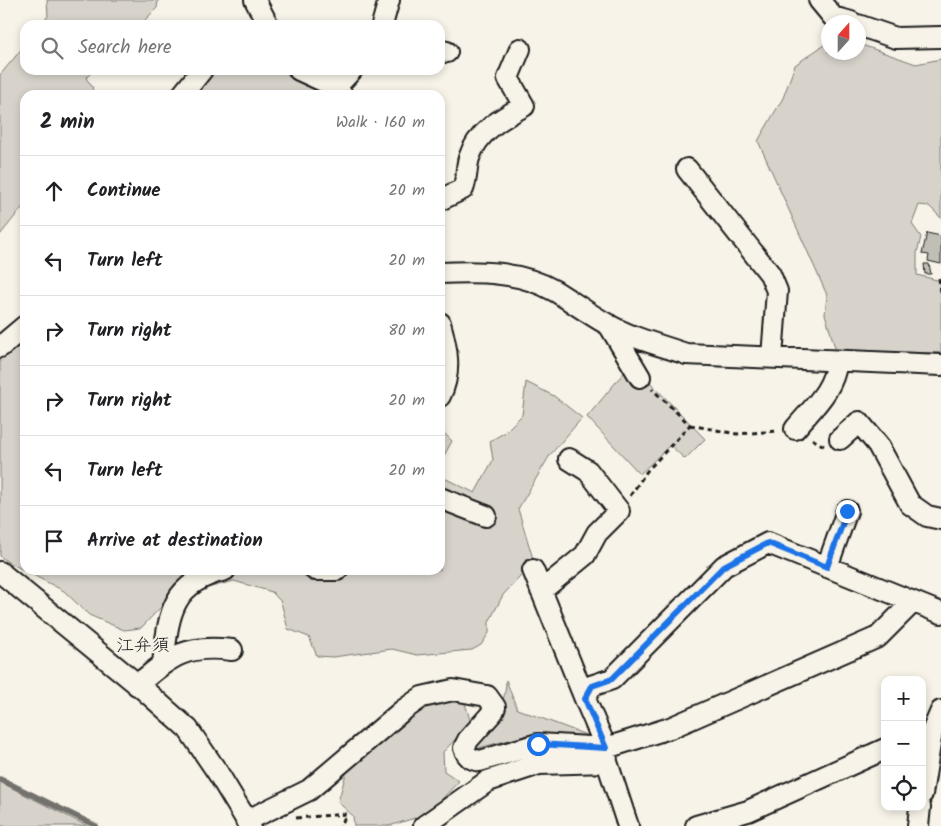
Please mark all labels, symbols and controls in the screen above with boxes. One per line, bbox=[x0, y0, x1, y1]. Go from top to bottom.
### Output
north arrow bbox=[821, 15, 866, 60]
search box bbox=[20, 20, 445, 75]
text: Search here bbox=[78, 33, 172, 63]
icon: search bbox=[38, 34, 66, 62]
text: 2 min bbox=[40, 106, 95, 139]
text: Walk · 160 m bbox=[336, 110, 425, 135]
text: Continue bbox=[87, 176, 160, 206]
icon: ahead bbox=[40, 177, 68, 205]
text: 20 m bbox=[389, 178, 425, 203]
text: Turn left bbox=[87, 246, 162, 276]
icon: left bbox=[40, 247, 68, 275]
text: 20 m bbox=[389, 248, 425, 273]
text: Turn right bbox=[87, 316, 172, 346]
icon: right bbox=[40, 317, 68, 345]
text: 80 m bbox=[388, 318, 425, 343]
text: Turn right bbox=[87, 386, 172, 416]
icon: right bbox=[40, 387, 68, 415]
text: 20 m bbox=[389, 388, 425, 413]
text: Turn left bbox=[87, 456, 162, 486]
icon: left bbox=[40, 457, 68, 485]
text: 20 m bbox=[389, 458, 425, 483]
route end bbox=[836, 500, 859, 523]
text: Arrive at destination bbox=[87, 526, 263, 556]
icon: arrive bbox=[40, 527, 68, 555]
district label: 江弁須 bbox=[116, 632, 170, 661]
map controls bbox=[881, 676, 926, 811]
button: + bbox=[881, 676, 926, 721]
button: − bbox=[881, 721, 926, 766]
route start bbox=[527, 733, 550, 756]
button: locate bbox=[881, 766, 926, 811]

